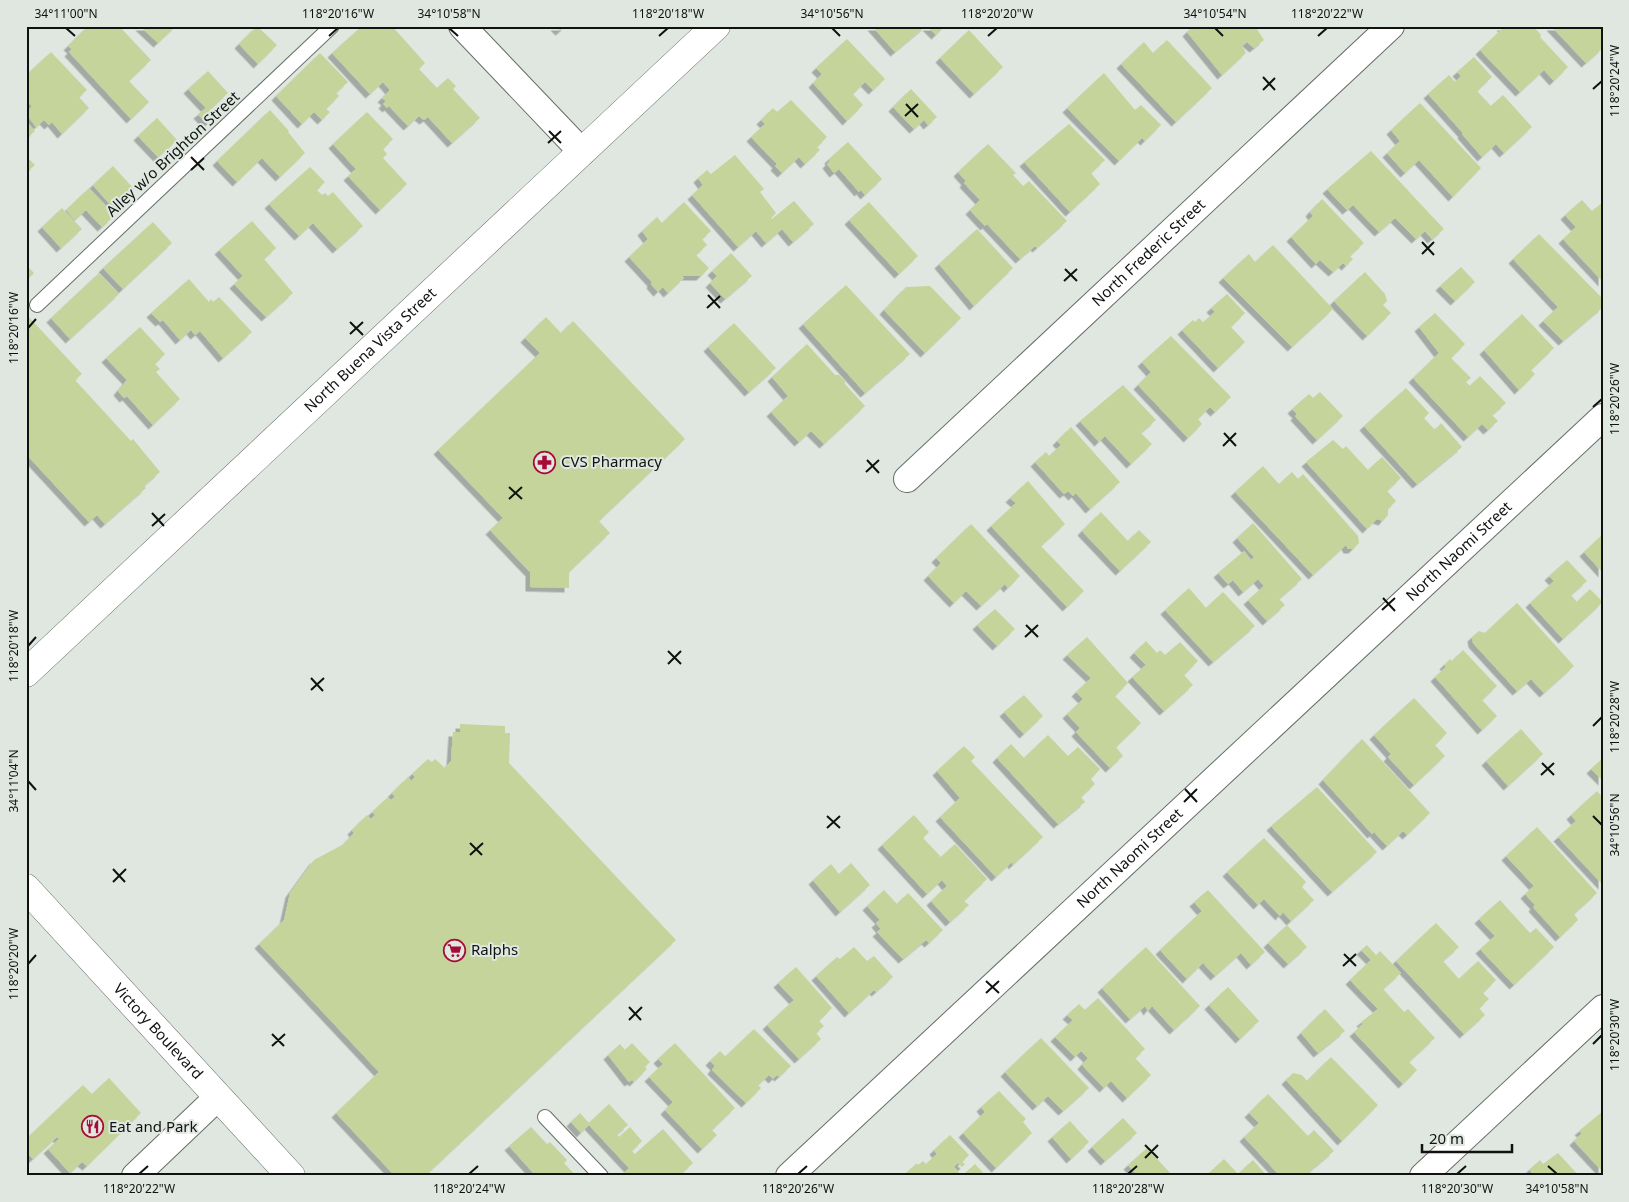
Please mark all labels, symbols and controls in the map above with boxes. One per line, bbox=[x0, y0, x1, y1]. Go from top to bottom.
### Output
text: 34°11'00"N bbox=[34, 5, 98, 22]
text: 118°20'16"W bbox=[302, 5, 374, 22]
text: 34°10'58"N bbox=[417, 5, 481, 22]
text: 118°20'18"W bbox=[632, 5, 704, 22]
text: 34°10'56"N bbox=[800, 5, 864, 22]
text: 118°20'20"W bbox=[961, 5, 1033, 22]
text: 34°10'54"N bbox=[1183, 5, 1247, 22]
text: 118°20'22"W bbox=[1291, 5, 1363, 22]
text: 118°20'24"W bbox=[1606, 45, 1623, 117]
street label: Alley w/o Brighton Street bbox=[101, 86, 244, 220]
street label: North Frederic Street bbox=[1087, 194, 1209, 310]
street label: North Buena Vista Street bbox=[299, 282, 440, 416]
text: 118°20'16"W bbox=[5, 292, 22, 364]
text: 118°20'26"W bbox=[1606, 363, 1623, 435]
pharmacy icon: CVS Pharmacy bbox=[533, 450, 557, 474]
place label: CVS Pharmacy bbox=[561, 451, 662, 471]
street label: North Naomi Street bbox=[1401, 496, 1516, 605]
text: 118°20'18"W bbox=[5, 610, 22, 682]
text: 118°20'28"W bbox=[1606, 681, 1623, 753]
text: 34°11'04"N bbox=[5, 749, 22, 813]
text: 34°10'56"N bbox=[1606, 793, 1623, 857]
street label: North Naomi Street bbox=[1072, 803, 1187, 912]
text: 118°20'20"W bbox=[5, 928, 22, 1000]
supermarket icon: Ralphs bbox=[443, 938, 467, 962]
place label: Ralphs bbox=[471, 939, 518, 959]
street label: Victory Boulevard bbox=[110, 979, 208, 1083]
text: 118°20'30"W bbox=[1606, 999, 1623, 1071]
restaurant icon: Eat and Park bbox=[81, 1115, 105, 1139]
place label: Eat and Park bbox=[109, 1116, 198, 1136]
scale bar bbox=[1422, 1122, 1512, 1154]
text: 20 m bbox=[1429, 1128, 1464, 1148]
text: 118°20'22"W bbox=[103, 1180, 175, 1197]
text: 118°20'24"W bbox=[433, 1180, 505, 1197]
text: 118°20'26"W bbox=[762, 1180, 834, 1197]
text: 118°20'28"W bbox=[1092, 1180, 1164, 1197]
text: 118°20'30"W bbox=[1421, 1180, 1493, 1197]
text: 34°10'58"N bbox=[1525, 1180, 1589, 1197]

